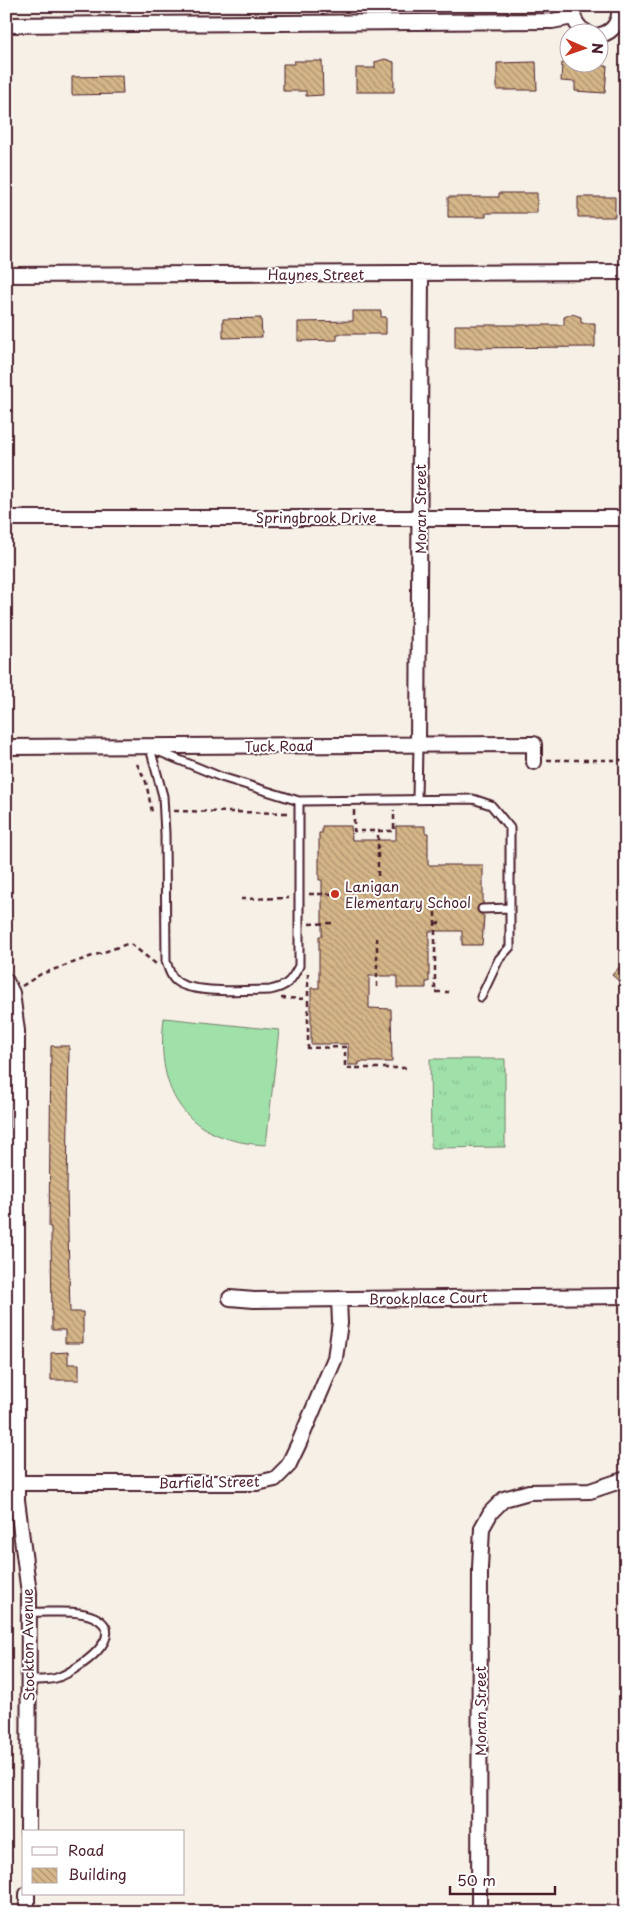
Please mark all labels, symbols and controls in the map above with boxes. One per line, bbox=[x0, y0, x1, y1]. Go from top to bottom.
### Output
north arrow bbox=[560, 22, 610, 72]
text: N bbox=[587, 43, 608, 54]
street label: Haynes Street bbox=[268, 264, 365, 285]
street label: Moran Street bbox=[410, 464, 431, 554]
street label: Springbrook Drive bbox=[256, 507, 376, 528]
street label: Tuck Road bbox=[245, 735, 313, 757]
place label: Lanigan Elementary School bbox=[345, 876, 471, 913]
marker: Lanigan Elementary School bbox=[329, 888, 341, 900]
street label: Brookplace Court bbox=[368, 1286, 488, 1310]
street label: Barfield Street bbox=[158, 1471, 260, 1493]
street label: Stockton Avenue bbox=[17, 1588, 39, 1702]
street label: Moran Street bbox=[470, 1666, 491, 1756]
legend bbox=[22, 1830, 185, 1896]
text: Road bbox=[68, 1838, 104, 1861]
text: Building bbox=[68, 1862, 127, 1885]
scale bar bbox=[450, 1863, 554, 1895]
text: 50 m bbox=[457, 1868, 496, 1891]

